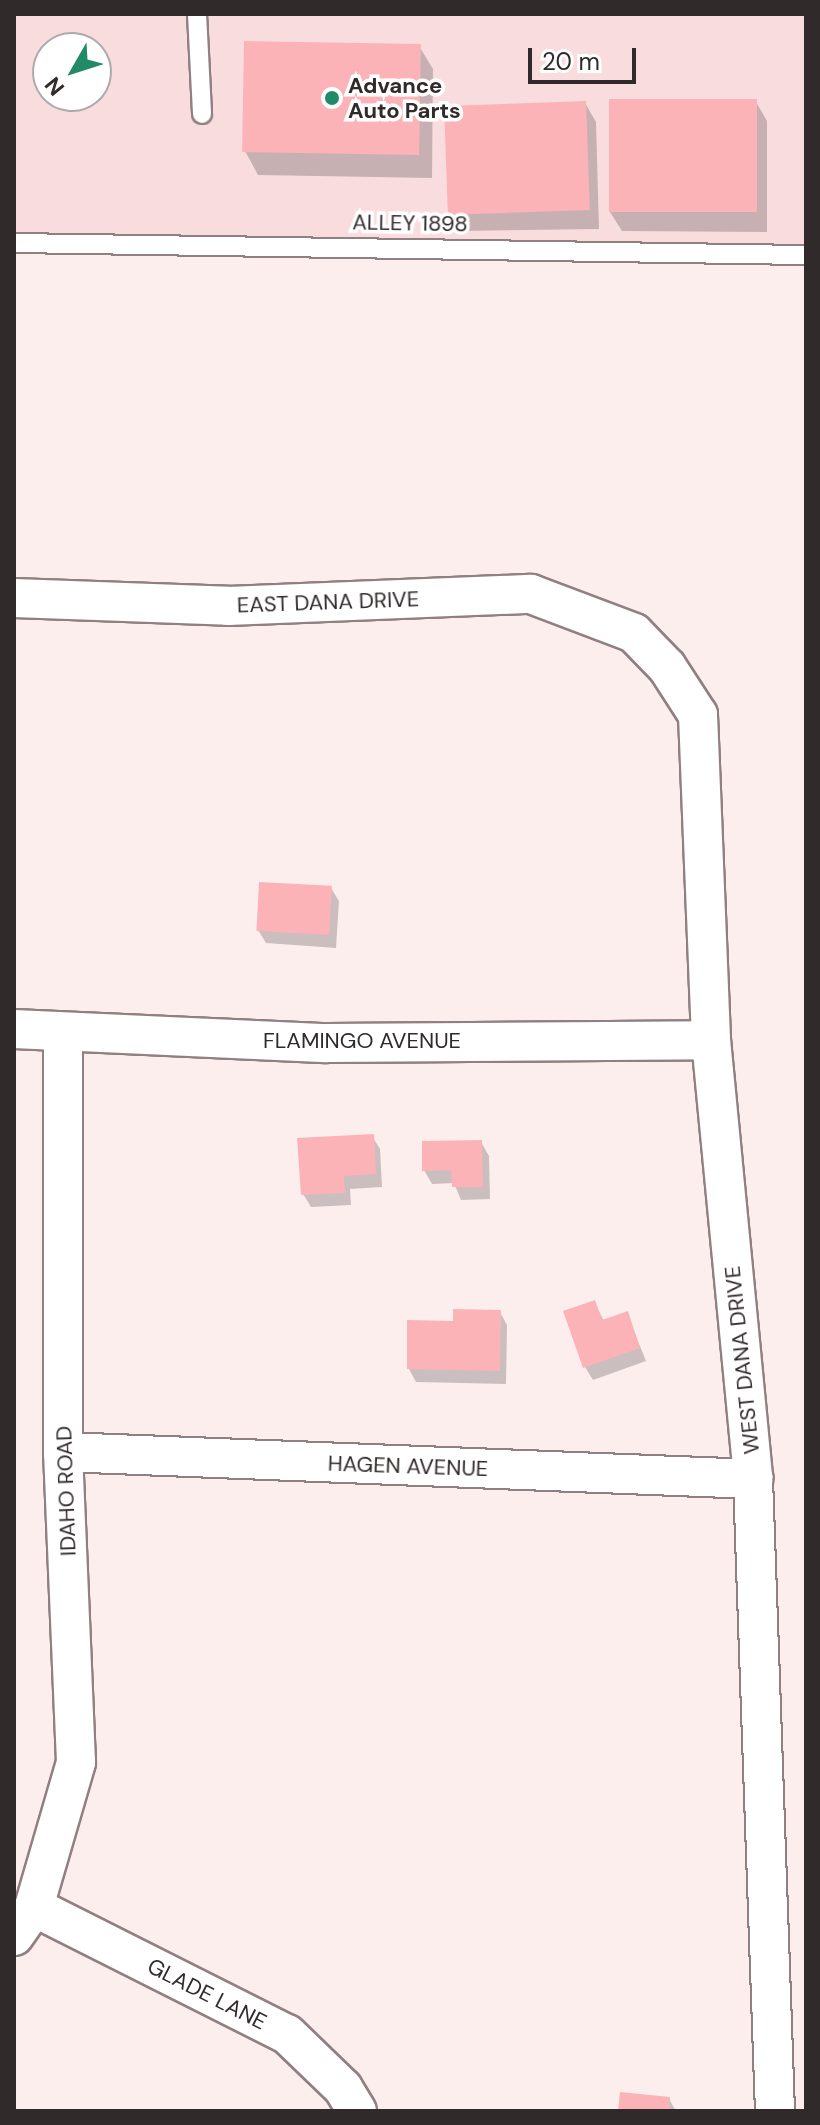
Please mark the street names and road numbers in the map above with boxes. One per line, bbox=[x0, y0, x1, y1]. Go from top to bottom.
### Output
street label: ALLEY 1898 bbox=[352, 209, 468, 237]
street label: EAST DANA DRIVE bbox=[236, 586, 420, 618]
street label: FLAMINGO AVENUE bbox=[263, 1028, 461, 1054]
street label: WEST DANA DRIVE bbox=[719, 1265, 765, 1455]
street label: IDAHO ROAD bbox=[51, 1425, 81, 1557]
street label: HAGEN AVENUE bbox=[327, 1450, 489, 1482]
street label: GLADE LANE bbox=[143, 1953, 271, 2035]

